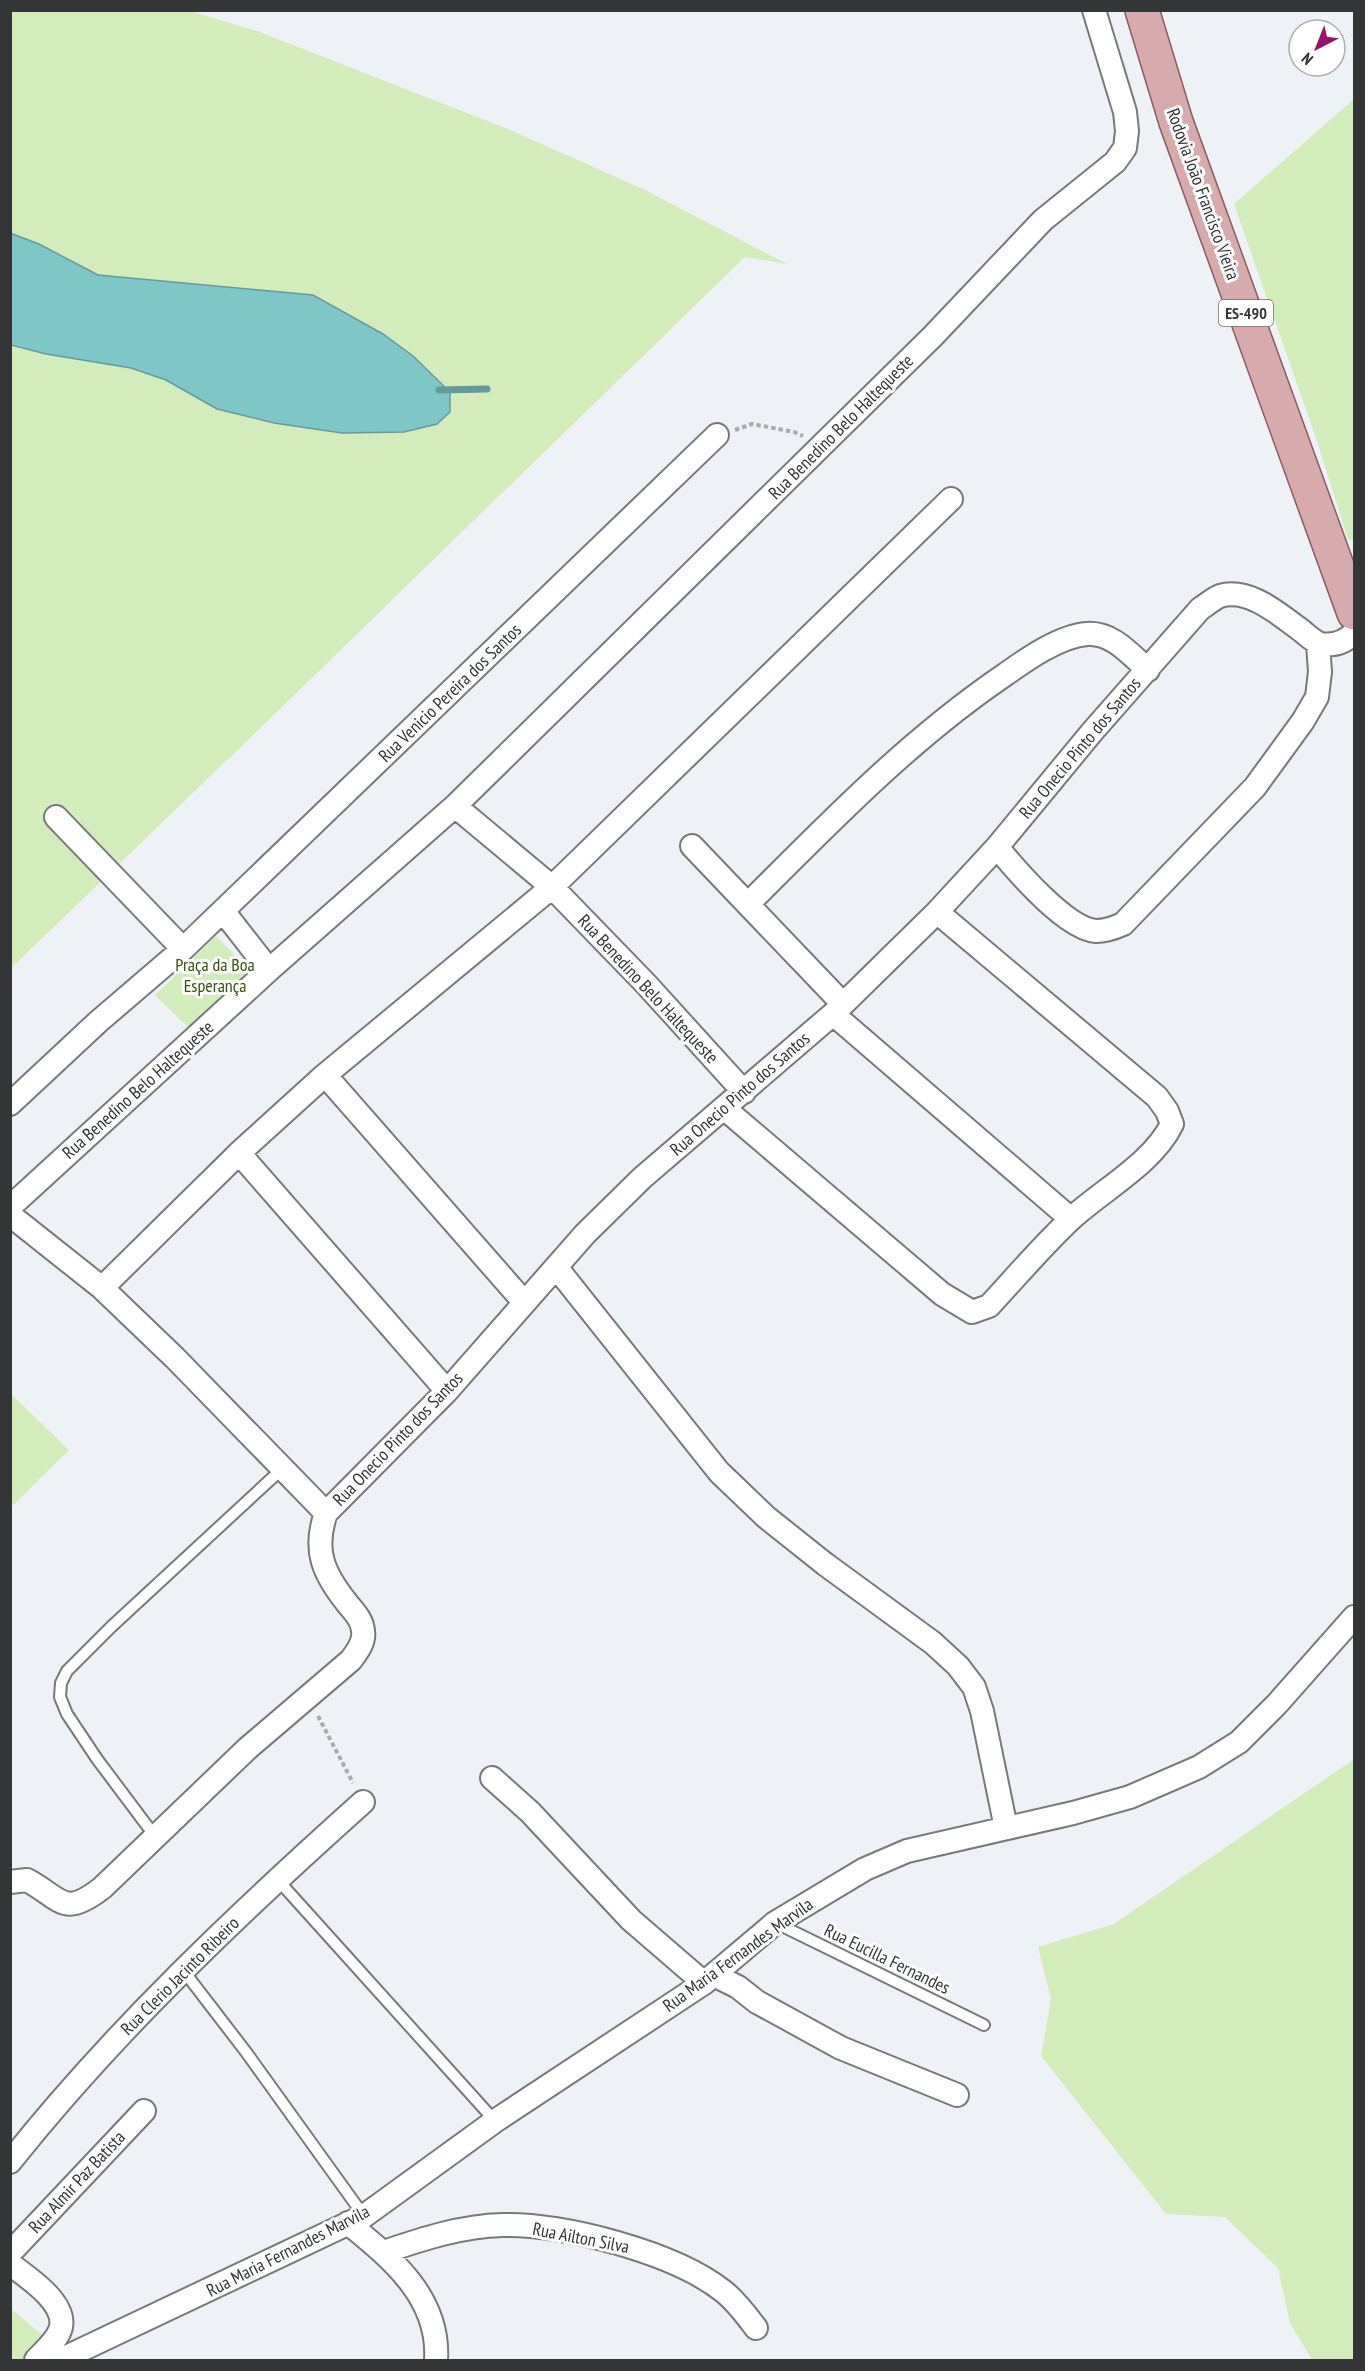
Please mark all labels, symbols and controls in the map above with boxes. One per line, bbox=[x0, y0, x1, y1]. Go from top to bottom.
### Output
north arrow bbox=[1287, 18, 1347, 78]
text: N bbox=[1297, 49, 1317, 69]
street label: Rodovia João Francisco Vieira bbox=[1162, 105, 1245, 283]
road number: ES-490 bbox=[1219, 300, 1273, 326]
street label: Rua Benedino Belo Haltequeste bbox=[763, 349, 918, 504]
street label: Rua Venicio Pereira dos Santos bbox=[373, 618, 526, 767]
street label: Rua Onecio Pinto dos Santos bbox=[1014, 672, 1146, 823]
street label: Rua Benedino Belo Haltequeste bbox=[573, 909, 724, 1068]
park label: Praça da Boa Esperança bbox=[175, 953, 255, 997]
street label: Rua Benedino Belo Haltequeste bbox=[57, 1015, 218, 1164]
street label: Rua Onecio Pinto dos Santos bbox=[665, 1027, 814, 1161]
street label: Rua Onecio Pinto dos Santos bbox=[328, 1367, 468, 1511]
street label: Rua Maria Fernandes Marvila bbox=[658, 1892, 817, 2017]
street label: Rua Clerio Jacinto Ribeiro bbox=[116, 1911, 244, 2040]
street label: Rua Eucilla Fernandes bbox=[821, 1918, 954, 1999]
street label: Rua Almir Paz Batista bbox=[23, 2126, 130, 2238]
street label: Rua Maria Fernandes Marvila bbox=[202, 2199, 373, 2302]
street label: Rua Ailton Silva bbox=[531, 2217, 631, 2258]

